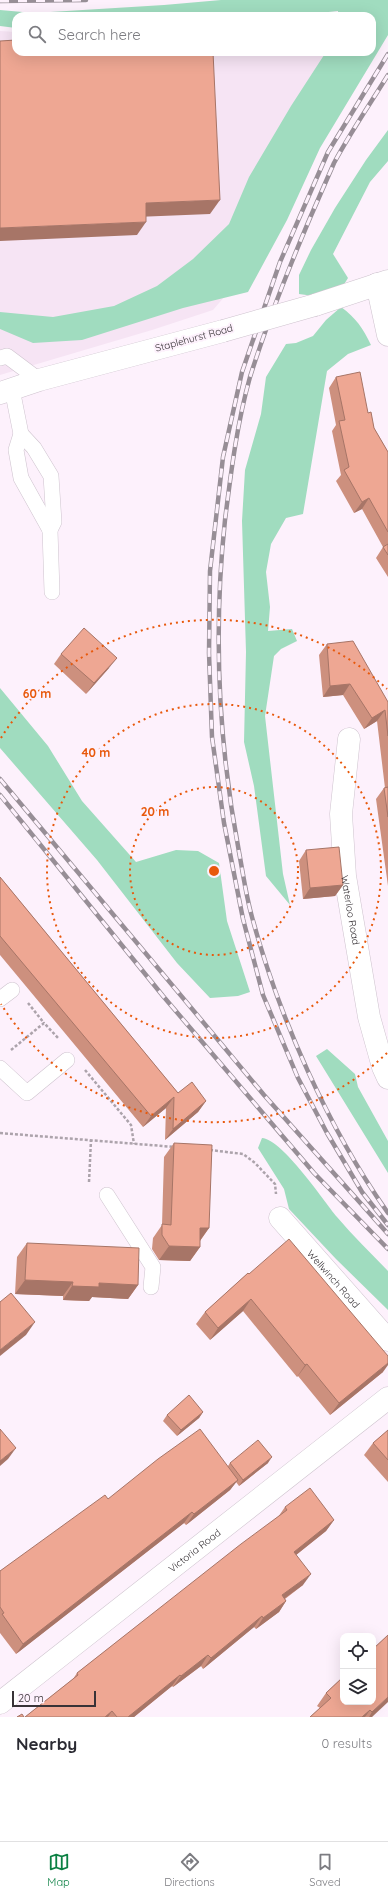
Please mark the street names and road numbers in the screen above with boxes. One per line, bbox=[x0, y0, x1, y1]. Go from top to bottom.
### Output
street label: Staplehurst Road bbox=[154, 321, 234, 355]
street label: Waterloo Road bbox=[338, 874, 363, 946]
street label: Wellwinch Road bbox=[304, 1247, 363, 1310]
street label: Victoria Road bbox=[165, 1526, 223, 1575]

